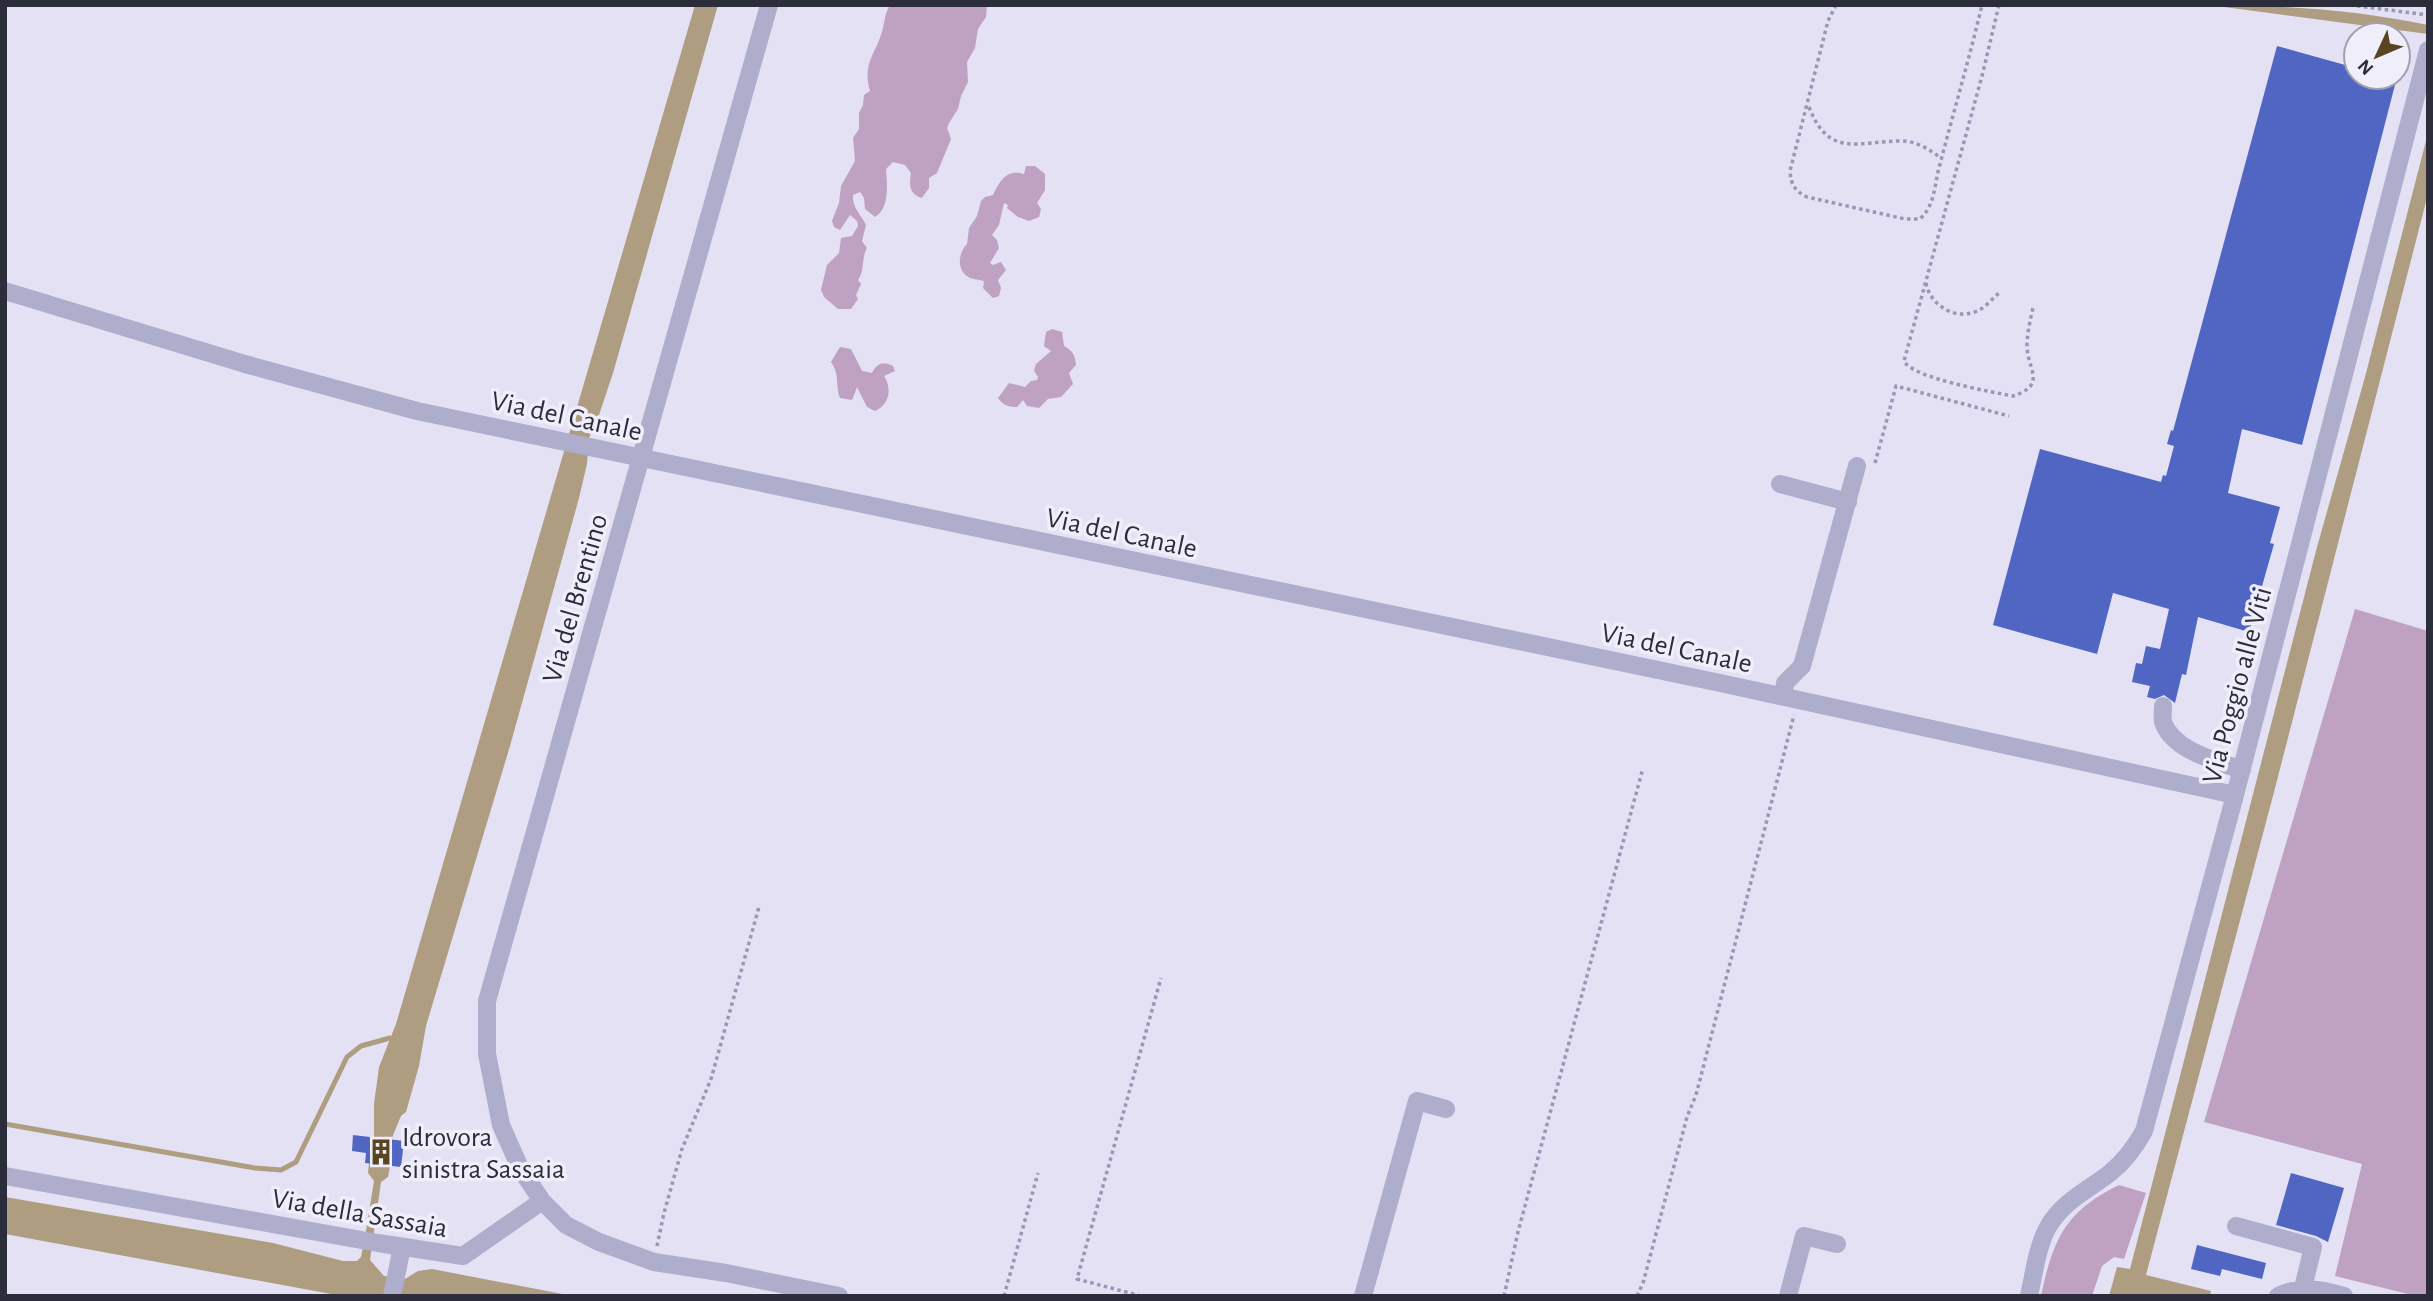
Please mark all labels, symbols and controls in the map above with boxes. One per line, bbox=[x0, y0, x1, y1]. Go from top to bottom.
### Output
north arrow bbox=[2342, 21, 2412, 91]
text: N bbox=[2354, 55, 2377, 78]
street label: Via del Canale bbox=[489, 387, 645, 447]
street label: Via del Canale bbox=[1044, 504, 1200, 564]
street label: Via del Brentino bbox=[538, 511, 613, 686]
street label: Via Poggio alle Viti bbox=[2198, 584, 2278, 787]
street label: Via del Canale bbox=[1599, 619, 1755, 679]
place label: Idrovora sinistra Sassaia bbox=[402, 1124, 565, 1184]
building icon: Idrovora sinistra Sassaia bbox=[366, 1137, 396, 1167]
street label: Via della Sassaia bbox=[270, 1185, 450, 1243]

